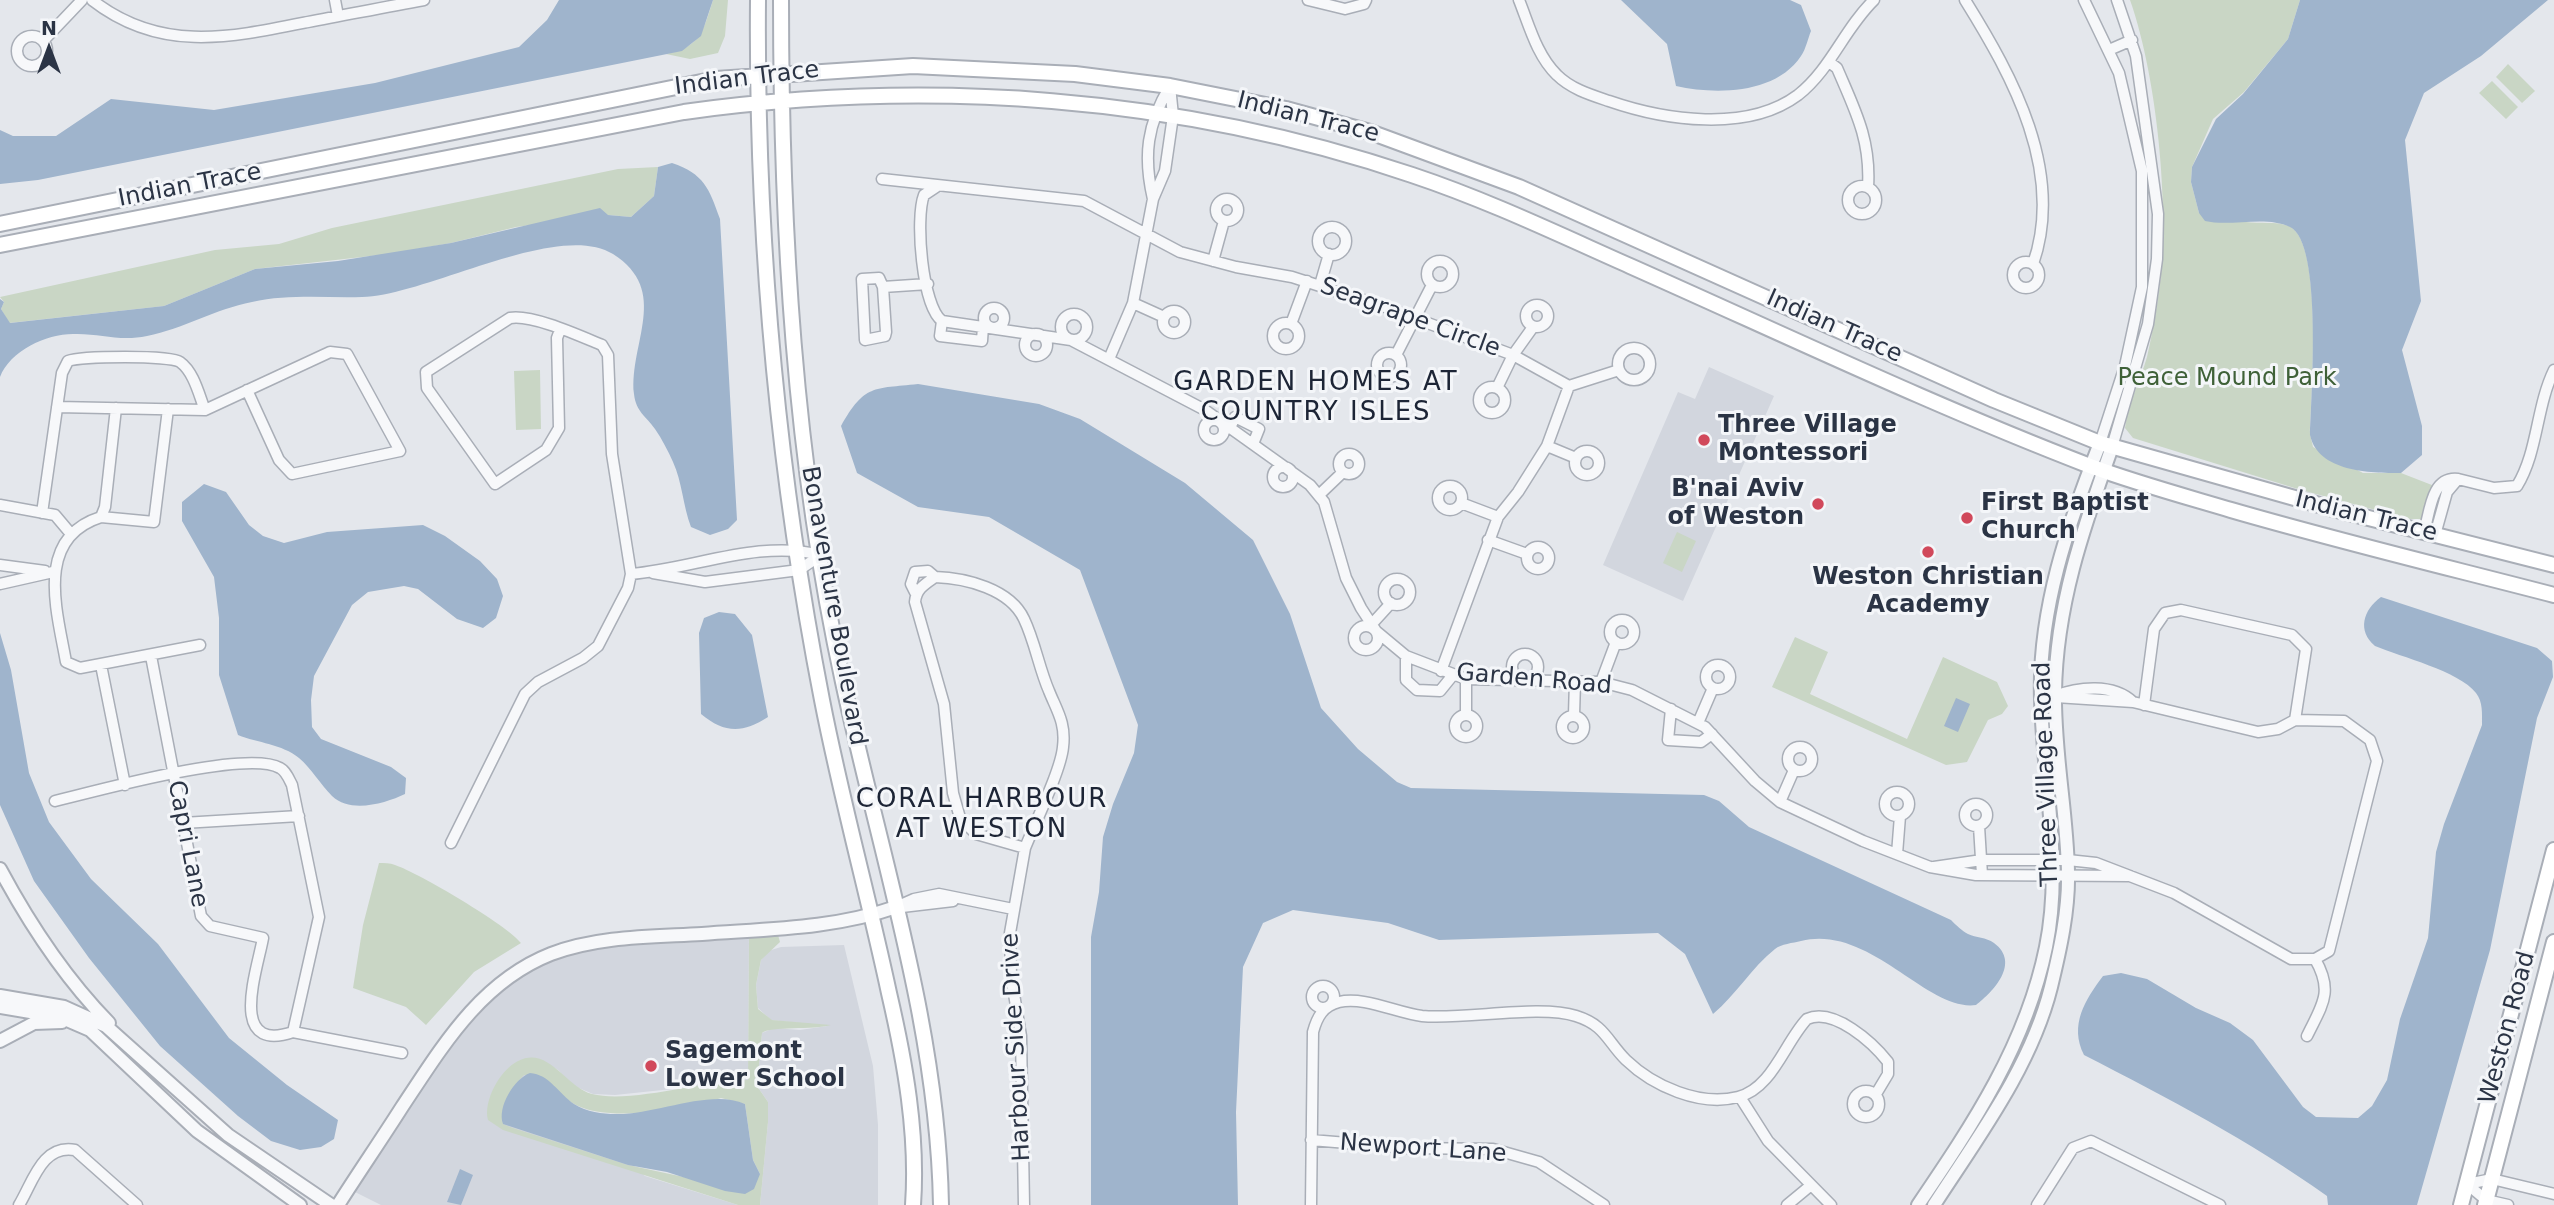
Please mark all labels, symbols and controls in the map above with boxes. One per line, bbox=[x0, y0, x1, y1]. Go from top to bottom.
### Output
north arrow bbox=[14, 14, 84, 84]
text: N bbox=[41, 17, 57, 39]
street label: Indian Trace bbox=[673, 56, 821, 102]
street label: Indian Trace bbox=[1234, 86, 1382, 150]
street label: Indian Trace bbox=[116, 158, 264, 214]
street label: Seagrape Circle bbox=[1316, 272, 1504, 364]
street label: Indian Trace bbox=[1762, 284, 1906, 370]
park label: Peace Mound Park bbox=[2117, 365, 2337, 393]
district label: GARDEN HOMES AT COUNTRY ISLES bbox=[1175, 367, 1457, 428]
place label: Three Village Montessori bbox=[1718, 412, 1897, 468]
marker: Three Village Montessori bbox=[1696, 432, 1712, 448]
street label: Bonaventure Boulevard bbox=[794, 464, 872, 748]
place label: B'nai Aviv of Weston bbox=[1667, 476, 1804, 532]
street label: Indian Trace bbox=[2292, 485, 2440, 549]
place label: First Baptist Church bbox=[1981, 490, 2149, 546]
marker: B'nai Aviv of Weston bbox=[1810, 496, 1826, 512]
marker: First Baptist Church bbox=[1959, 510, 1975, 526]
marker: Weston Christian Academy bbox=[1920, 544, 1936, 560]
place label: Weston Christian Academy bbox=[1812, 564, 2044, 620]
street label: Garden Road bbox=[1455, 659, 1613, 701]
street label: Three Village Road bbox=[2029, 661, 2065, 887]
street label: Capri Lane bbox=[161, 778, 213, 910]
district label: CORAL HARBOUR AT WESTON bbox=[857, 784, 1107, 846]
street label: Harbour Side Drive bbox=[997, 932, 1037, 1162]
street label: Weston Road bbox=[2474, 949, 2542, 1107]
place label: Sagemont Lower School bbox=[665, 1038, 845, 1094]
marker: Sagemont Lower School bbox=[643, 1058, 659, 1074]
street label: Newport Lane bbox=[1339, 1129, 1507, 1169]

